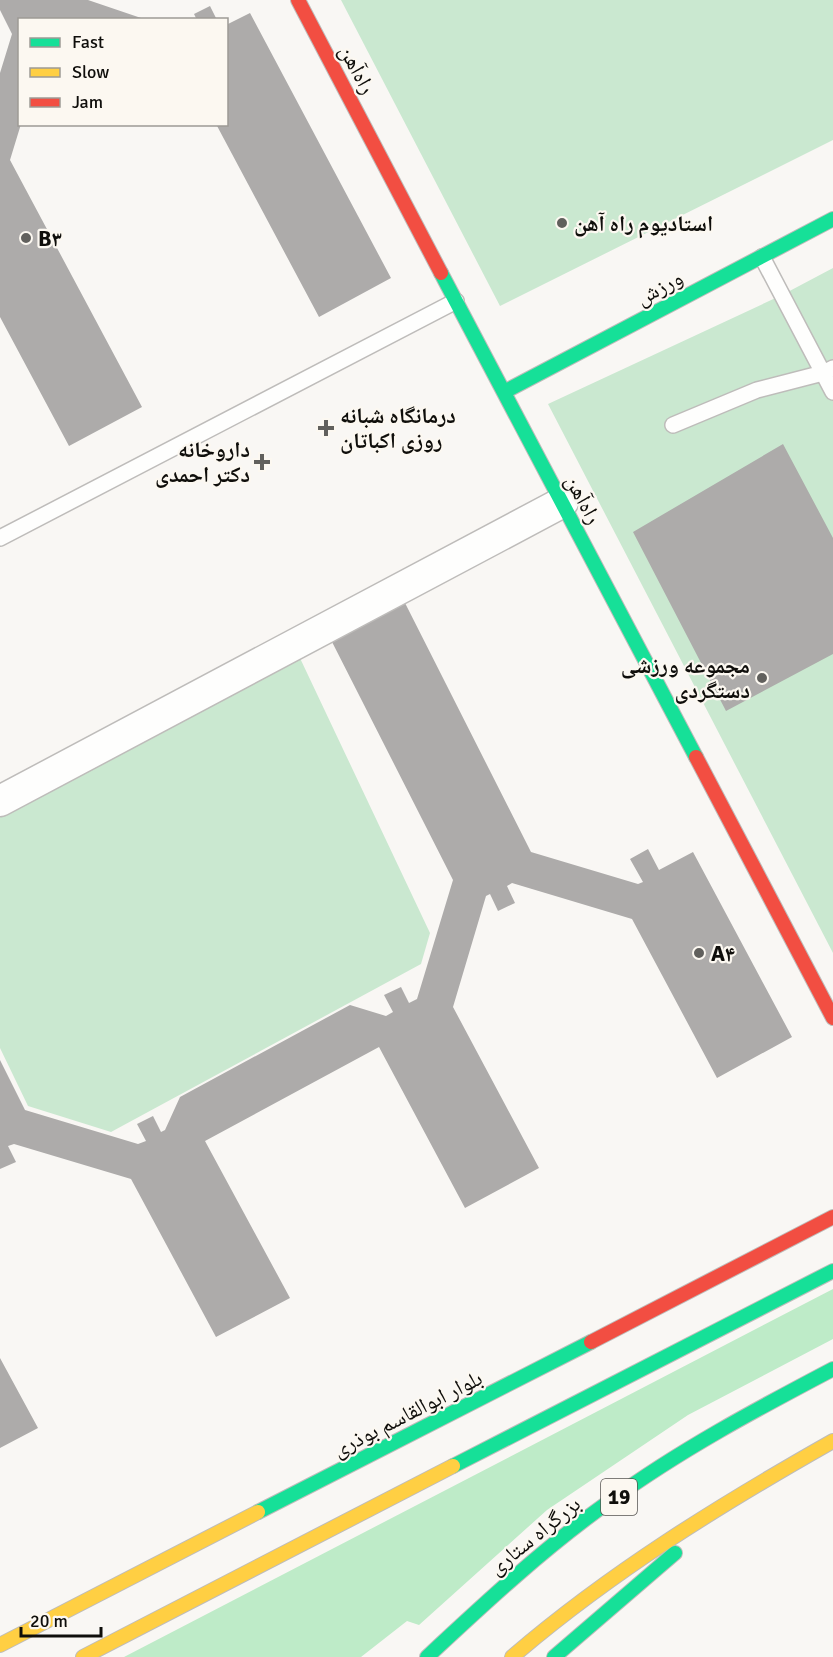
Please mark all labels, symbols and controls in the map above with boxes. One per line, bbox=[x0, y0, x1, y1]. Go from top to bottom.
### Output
legend bbox=[18, 18, 228, 126]
text: Fast bbox=[72, 31, 104, 53]
street label: راه‌آهن bbox=[333, 40, 382, 99]
text: Slow bbox=[72, 61, 109, 83]
text: Jam bbox=[72, 91, 103, 113]
place label: استادیوم راه آهن bbox=[574, 210, 713, 239]
marker: استادیوم راه آهن bbox=[555, 216, 569, 230]
place label: B۳ bbox=[38, 225, 62, 252]
marker: B۳ bbox=[19, 231, 33, 245]
street label: ورزش bbox=[631, 264, 687, 311]
place label: درمانگاه شبانه روزی اکباتان bbox=[340, 402, 456, 454]
marker: درمانگاه شبانه روزی اکباتان bbox=[317, 419, 335, 437]
place label: داروخانه دکتر احمدی bbox=[155, 436, 250, 488]
marker: داروخانه دکتر احمدی bbox=[255, 455, 269, 469]
street label: راه‌آهن bbox=[559, 470, 608, 529]
place label: مجموعه ورزشی دستگردی bbox=[621, 652, 750, 704]
marker: مجموعه ورزشی دستگردی bbox=[755, 671, 769, 685]
place label: A۴ bbox=[711, 940, 736, 967]
marker: A۴ bbox=[692, 946, 706, 960]
street label: بلوار ابوالقاسم بوذری bbox=[328, 1364, 487, 1464]
road number: 19 bbox=[601, 1479, 637, 1515]
street label: بزرگراه ستاری bbox=[483, 1490, 586, 1581]
scale bar bbox=[21, 1600, 100, 1638]
text: 20 m bbox=[30, 1610, 68, 1632]

